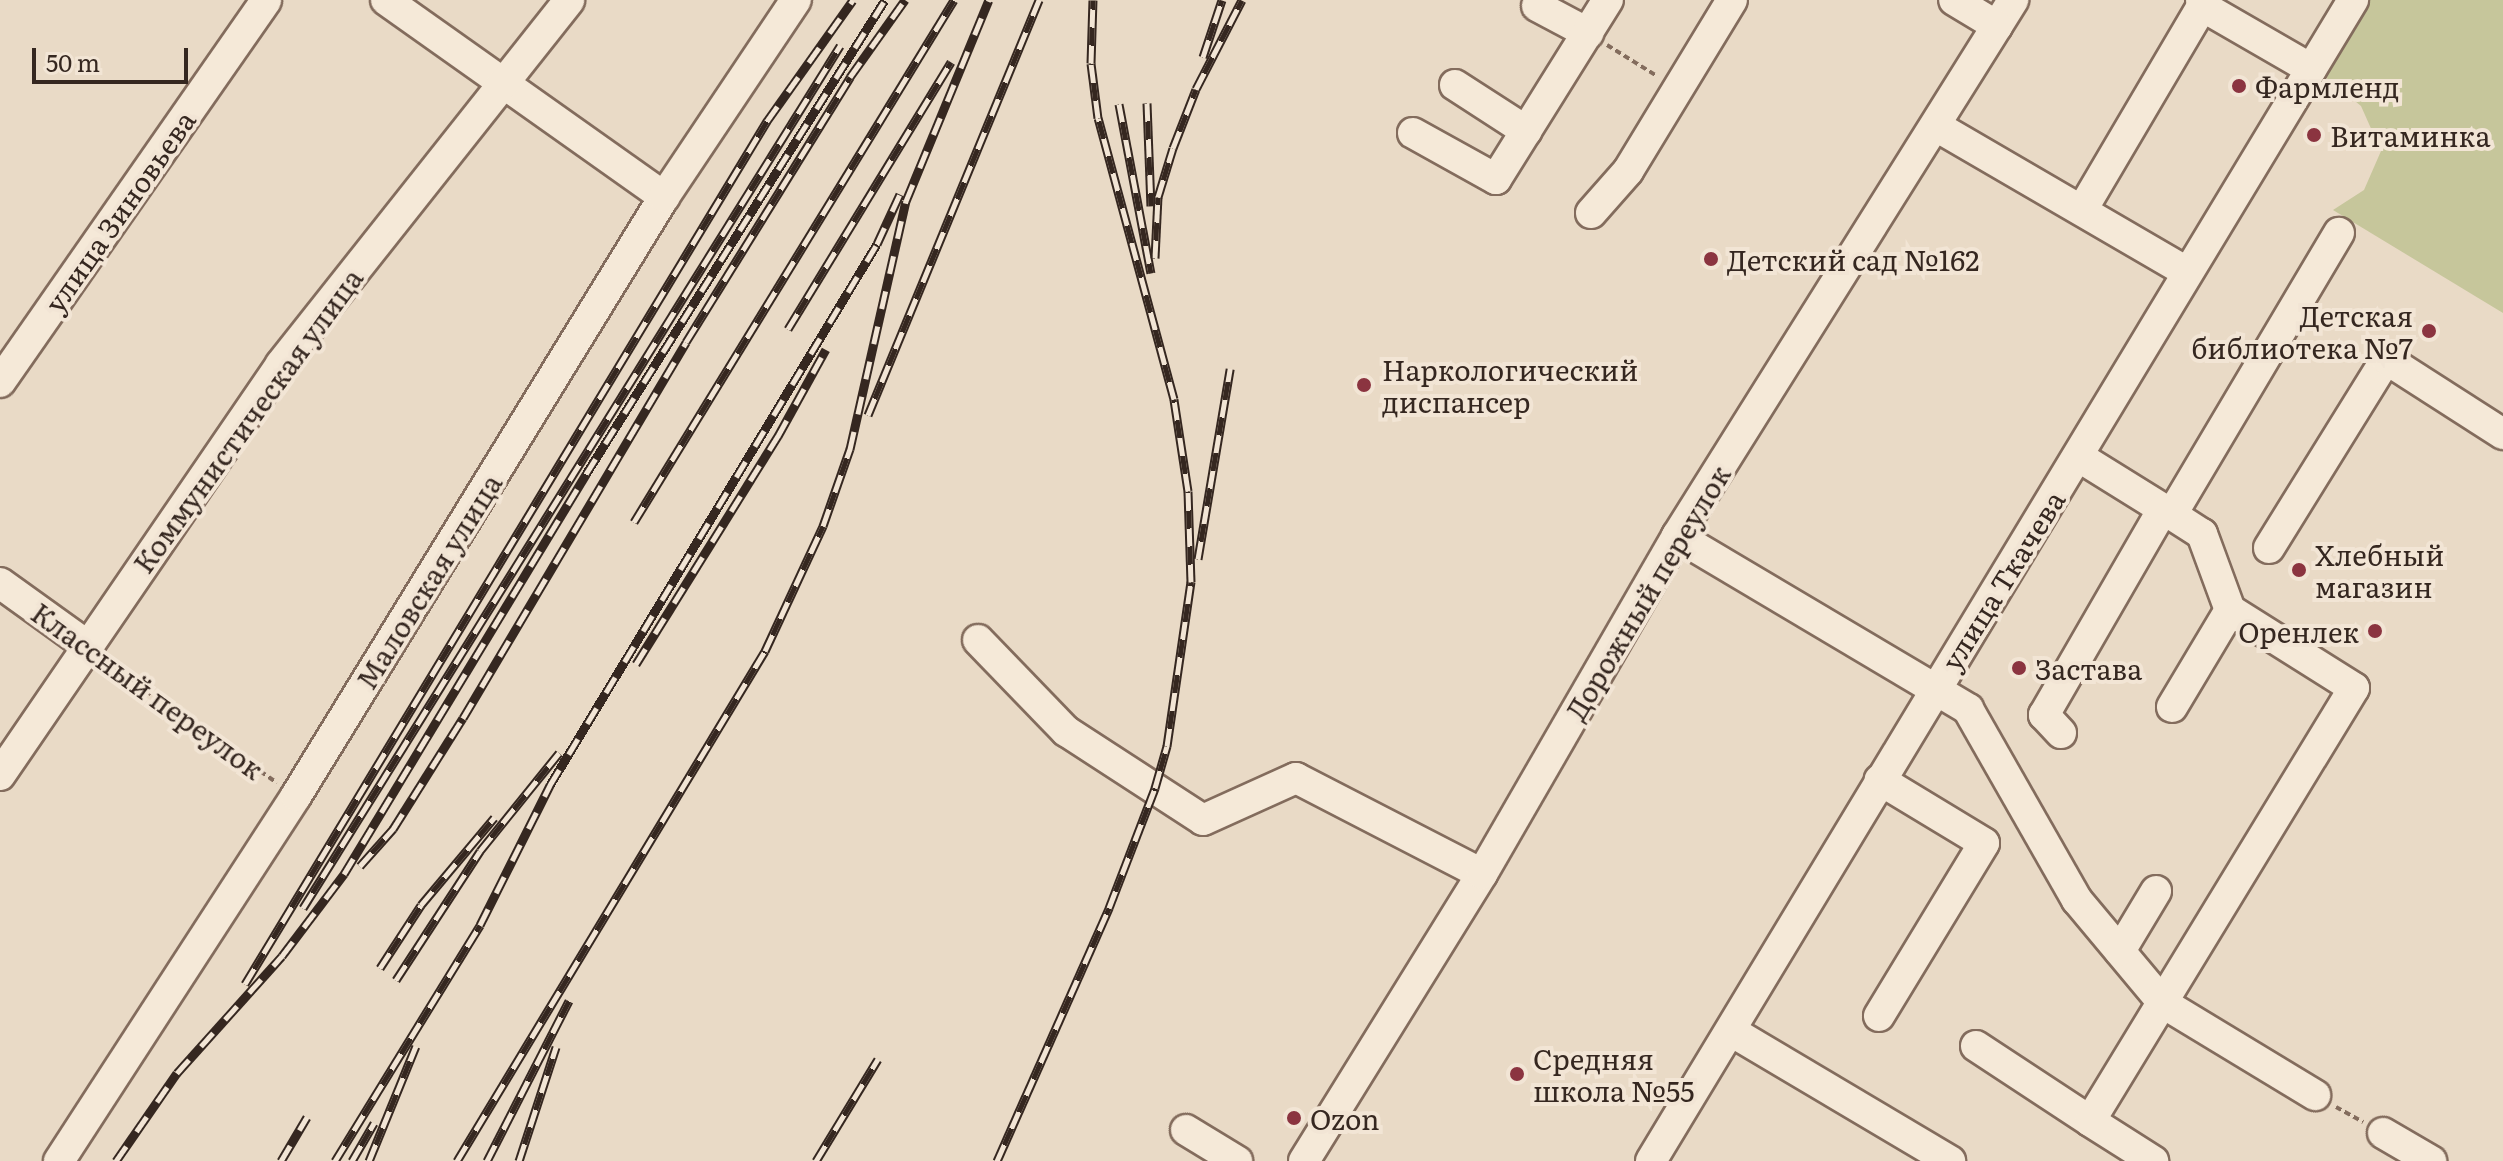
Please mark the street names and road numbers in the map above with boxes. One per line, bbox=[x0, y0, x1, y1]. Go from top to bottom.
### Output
street label: улица Зиновьева bbox=[37, 104, 201, 318]
street label: Коммунистическая улица bbox=[125, 261, 369, 579]
street label: Дорожный переулок bbox=[1558, 459, 1736, 725]
street label: Маловская улица bbox=[348, 467, 508, 695]
street label: улица Ткачева bbox=[1933, 484, 2071, 676]
street label: Классный переулок bbox=[26, 595, 270, 785]

